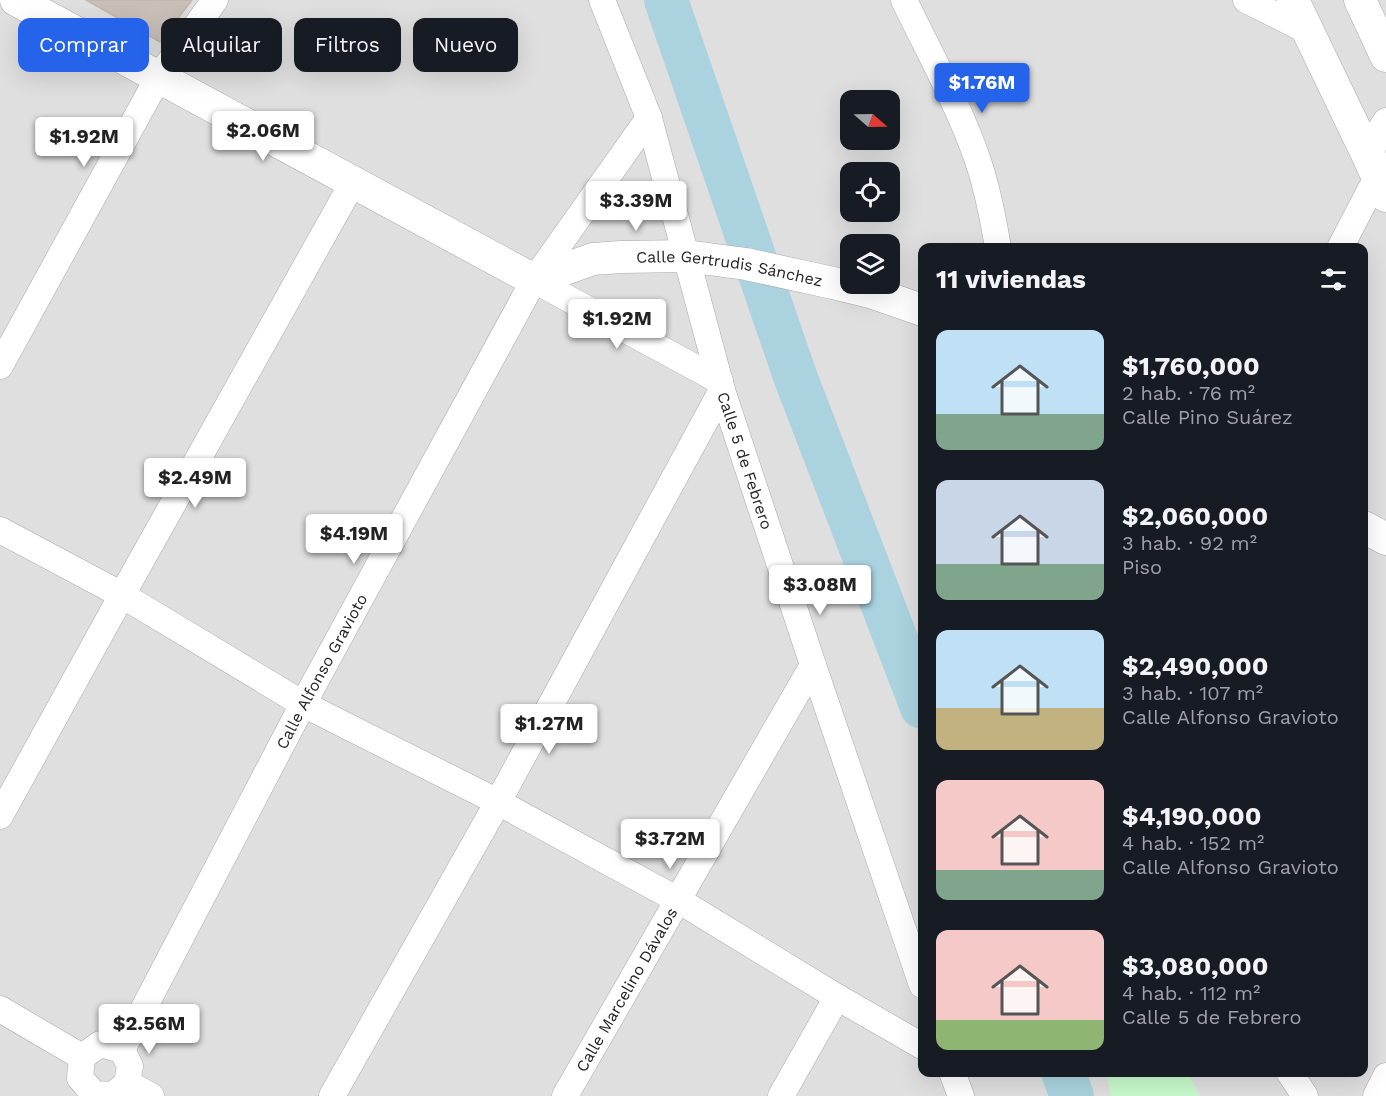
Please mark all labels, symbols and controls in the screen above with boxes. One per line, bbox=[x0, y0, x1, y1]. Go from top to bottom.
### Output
chip: Comprar bbox=[18, 18, 149, 72]
chip: Alquilar bbox=[161, 18, 282, 72]
chip: Filtros bbox=[294, 18, 401, 72]
chip: Nuevo bbox=[413, 18, 518, 72]
pin: $1.76M bbox=[933, 63, 1031, 114]
text: $1.76M bbox=[948, 70, 1016, 94]
north arrow bbox=[840, 90, 900, 150]
map controls bbox=[840, 90, 900, 294]
pin: $2.06M bbox=[214, 111, 312, 162]
pin: $1.92M bbox=[35, 117, 133, 168]
text: $2.06M bbox=[226, 118, 300, 142]
text: $1.92M bbox=[49, 124, 119, 148]
button: locate bbox=[840, 162, 900, 222]
pin: $3.39M bbox=[587, 181, 685, 232]
text: $3.39M bbox=[600, 188, 672, 212]
button: layers bbox=[840, 234, 900, 294]
street label: Calle Gertrudis Sánchez bbox=[636, 246, 824, 290]
icon: filters bbox=[1317, 263, 1350, 296]
text: 11 viviendas bbox=[936, 264, 1086, 294]
pin: $1.92M bbox=[568, 299, 666, 350]
text: $1.92M bbox=[582, 306, 652, 330]
text: $1,760,000 bbox=[1122, 351, 1260, 381]
icon: home bbox=[984, 354, 1056, 426]
text: 2 hab. · 76 m² bbox=[1122, 381, 1255, 405]
street label: Calle 5 de Febrero bbox=[713, 390, 776, 532]
text: Calle Pino Suárez bbox=[1122, 405, 1293, 429]
pin: $2.49M bbox=[146, 458, 244, 509]
text: $2.49M bbox=[158, 465, 232, 489]
text: $2,060,000 bbox=[1122, 501, 1268, 531]
icon: home bbox=[984, 504, 1056, 576]
pin: $4.19M bbox=[305, 514, 403, 565]
text: $4.19M bbox=[320, 521, 388, 545]
text: 3 hab. · 92 m² bbox=[1122, 531, 1257, 555]
text: Piso bbox=[1122, 555, 1162, 579]
pin: $3.08M bbox=[771, 565, 869, 616]
text: $3.08M bbox=[783, 572, 857, 596]
street label: Calle Alfonso Gravioto bbox=[272, 591, 371, 752]
text: $2,490,000 bbox=[1122, 651, 1268, 681]
icon: home bbox=[984, 654, 1056, 726]
text: 3 hab. · 107 m² bbox=[1122, 681, 1263, 705]
pin: $1.27M bbox=[500, 704, 598, 755]
text: Calle Alfonso Gravioto bbox=[1122, 705, 1339, 729]
text: $1.27M bbox=[514, 711, 584, 735]
text: $4,190,000 bbox=[1122, 801, 1262, 831]
icon: home bbox=[984, 804, 1056, 876]
pin: $3.72M bbox=[621, 819, 719, 870]
text: $3.72M bbox=[635, 826, 705, 850]
text: 4 hab. · 152 m² bbox=[1122, 831, 1264, 855]
text: Calle Alfonso Gravioto bbox=[1122, 855, 1339, 879]
street label: Calle Marcelino Dávalos bbox=[572, 904, 681, 1075]
text: $3,080,000 bbox=[1122, 951, 1268, 981]
icon: home bbox=[984, 954, 1056, 1026]
text: 4 hab. · 112 m² bbox=[1122, 981, 1260, 1005]
pin: $2.56M bbox=[100, 1004, 198, 1055]
text: Calle 5 de Febrero bbox=[1122, 1005, 1301, 1029]
text: $2.56M bbox=[113, 1011, 185, 1035]

